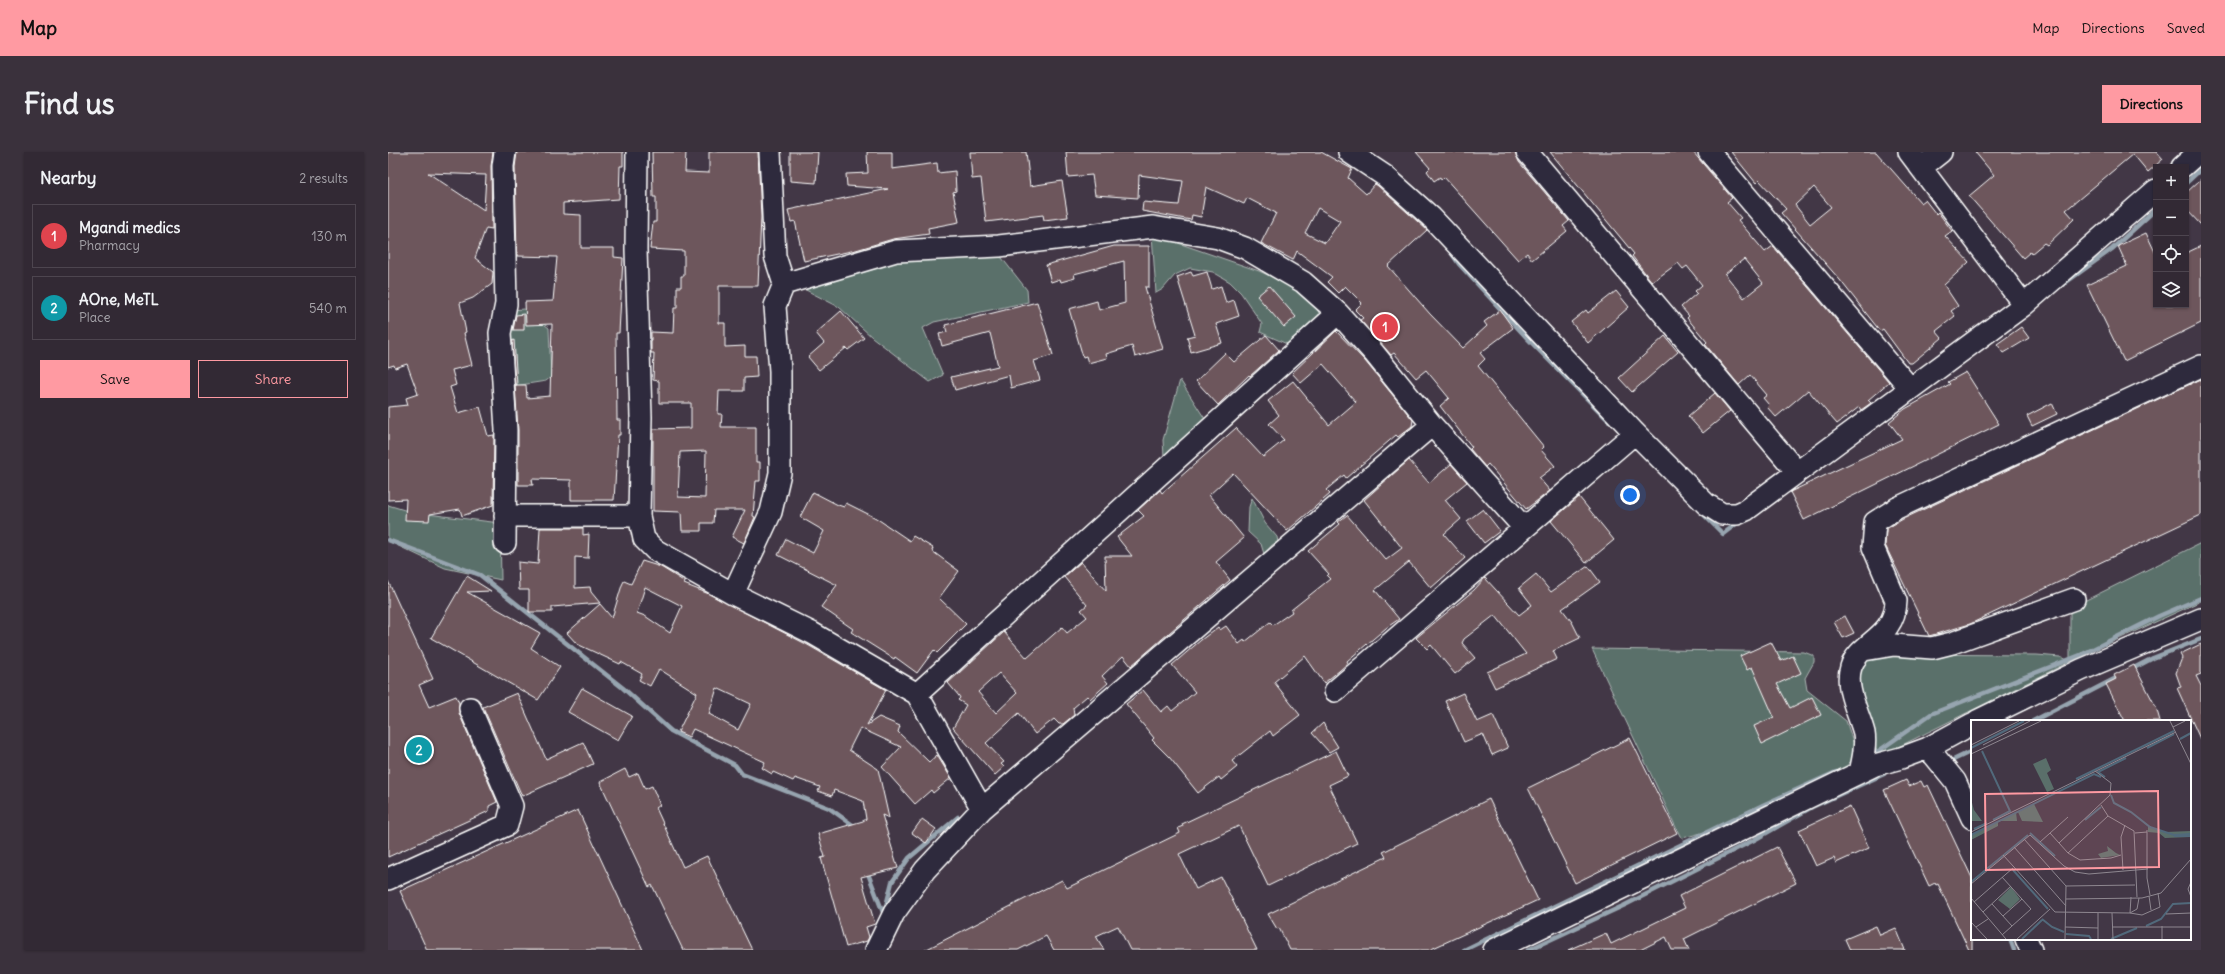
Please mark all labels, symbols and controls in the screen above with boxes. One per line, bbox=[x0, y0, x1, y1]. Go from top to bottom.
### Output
text: Map bbox=[20, 16, 57, 40]
text: Map bbox=[2032, 19, 2059, 37]
text: Directions bbox=[2081, 19, 2145, 37]
text: Saved bbox=[2167, 19, 2205, 37]
button: Directions bbox=[2102, 85, 2201, 123]
text: Find us bbox=[24, 86, 115, 122]
map controls bbox=[2153, 164, 2189, 308]
button: + bbox=[2153, 164, 2189, 200]
text: Nearby bbox=[40, 167, 96, 189]
text: 2 results bbox=[299, 170, 348, 187]
button: − bbox=[2153, 200, 2189, 236]
text: Mgandi medics bbox=[79, 218, 180, 237]
text: 1 bbox=[51, 228, 57, 245]
text: 130 m bbox=[311, 228, 347, 245]
button: locate bbox=[2153, 236, 2189, 272]
text: Pharmacy bbox=[79, 237, 140, 254]
button: layers bbox=[2153, 272, 2189, 308]
text: AOne, MeTL bbox=[79, 290, 159, 309]
text: 2 bbox=[50, 300, 58, 317]
text: 540 m bbox=[309, 300, 347, 317]
text: Place bbox=[79, 309, 110, 326]
pin: 1 bbox=[1372, 312, 1398, 342]
button: Save bbox=[40, 360, 190, 398]
button: Share bbox=[198, 360, 348, 398]
your location bbox=[1620, 485, 1640, 505]
inset map bbox=[1971, 720, 2191, 940]
pin: 2 bbox=[406, 735, 432, 765]

